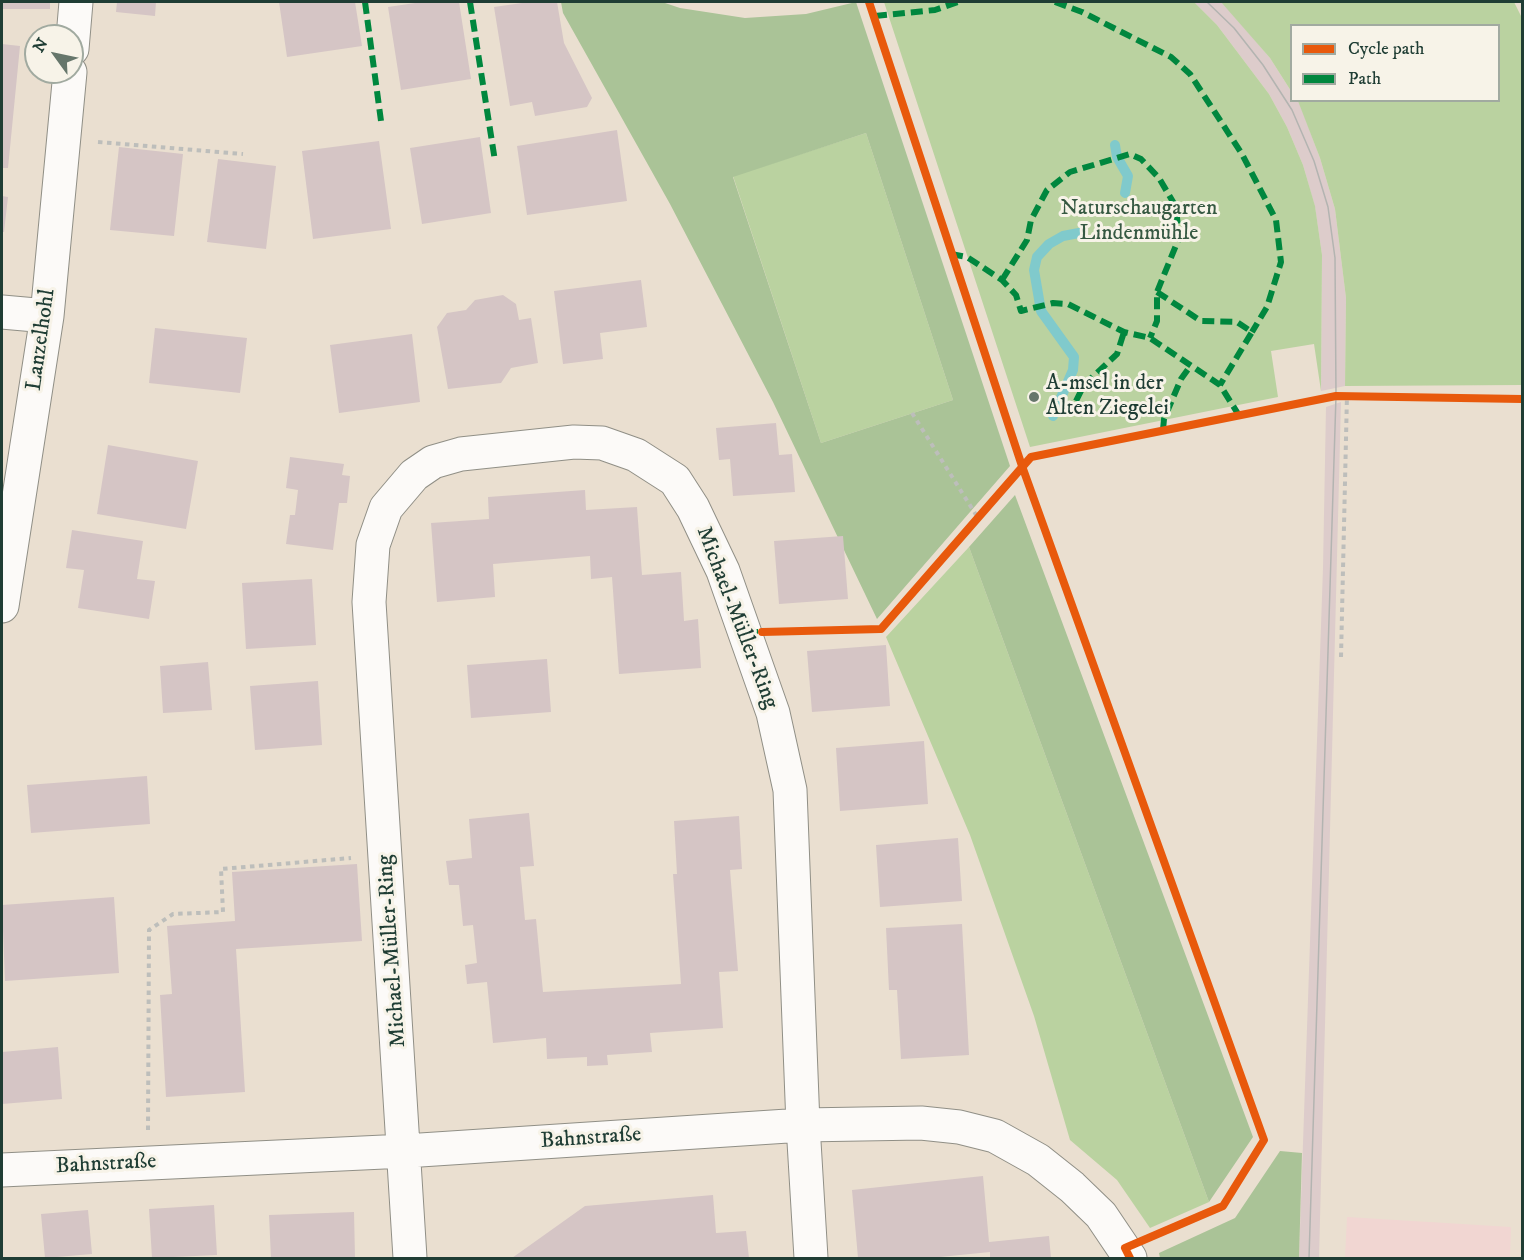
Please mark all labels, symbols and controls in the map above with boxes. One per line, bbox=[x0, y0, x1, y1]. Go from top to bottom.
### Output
north arrow bbox=[24, 24, 84, 84]
legend bbox=[1290, 24, 1500, 102]
text: N bbox=[29, 34, 53, 56]
text: Cycle path bbox=[1348, 38, 1425, 60]
text: Path bbox=[1348, 68, 1381, 90]
park label: Naturschaugarten Lindenmühle bbox=[1061, 196, 1217, 248]
street label: Lanzelhohl bbox=[22, 288, 62, 392]
place label: A-msel in der Alten Ziegelei bbox=[1046, 371, 1169, 422]
marker: A-msel in der Alten Ziegelei bbox=[1027, 390, 1041, 404]
street label: Michael-Müller-Ring bbox=[689, 523, 783, 713]
street label: Michael-Müller-Ring bbox=[373, 854, 413, 1048]
street label: Bahnstraße bbox=[540, 1122, 642, 1156]
street label: Bahnstraße bbox=[55, 1149, 157, 1181]

